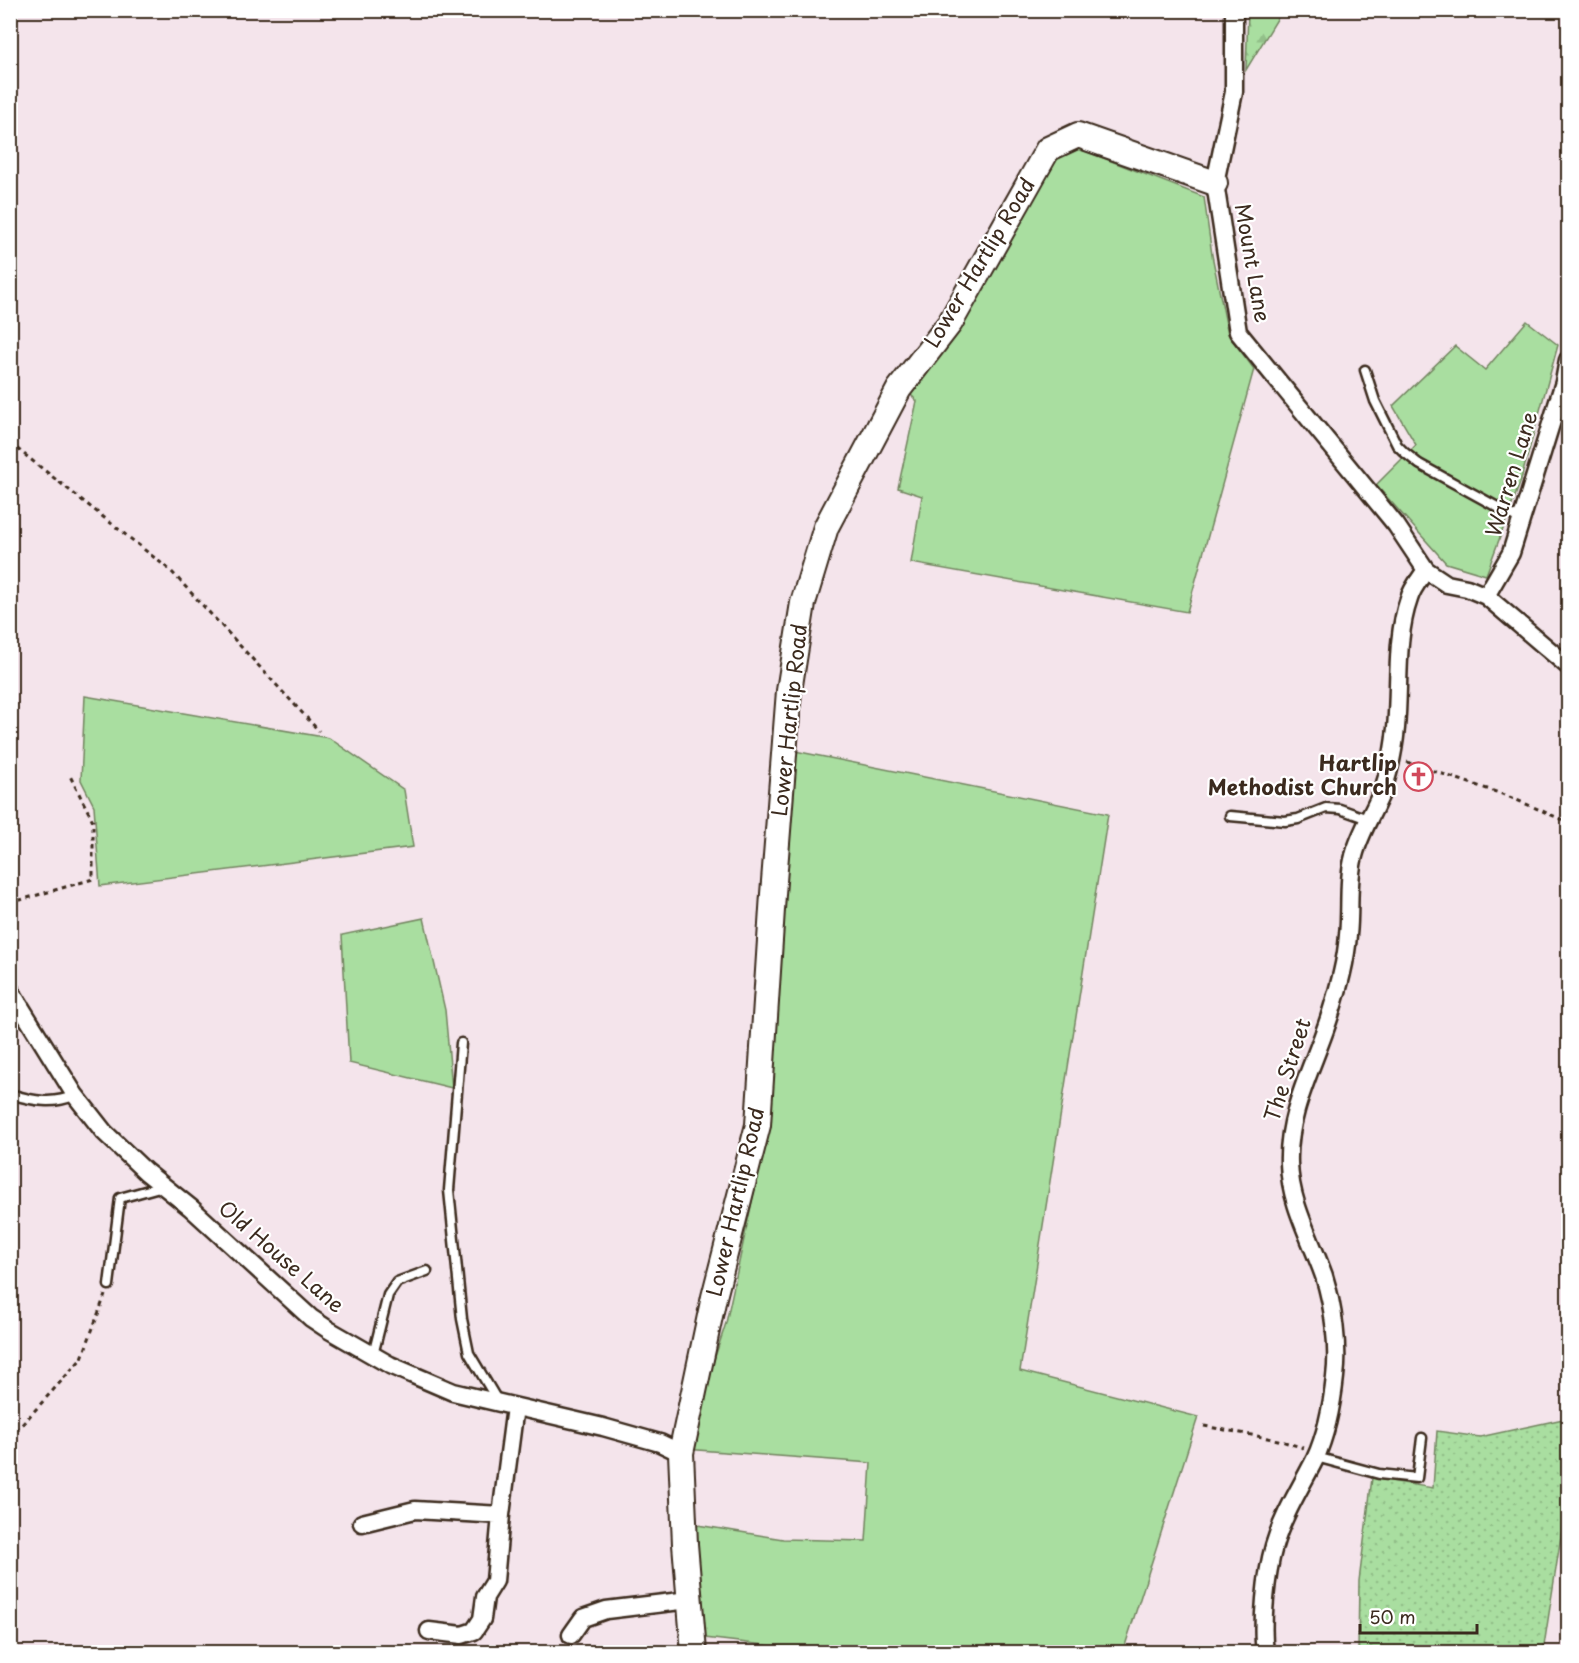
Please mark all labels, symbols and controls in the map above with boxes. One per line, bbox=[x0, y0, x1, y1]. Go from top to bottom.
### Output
street label: Lower Hartlip Road bbox=[915, 171, 1042, 353]
street label: Mount Lane bbox=[1228, 201, 1280, 325]
street label: Warren Lane bbox=[1476, 407, 1544, 540]
street label: Lower Hartlip Road bbox=[762, 622, 814, 818]
place label: Hartlip Methodist Church bbox=[1208, 746, 1397, 802]
church icon: Hartlip Methodist Church bbox=[1402, 760, 1434, 792]
street label: The Street bbox=[1254, 1014, 1318, 1125]
street label: Lower Hartlip Road bbox=[697, 1104, 771, 1299]
street label: Old House Lane bbox=[212, 1192, 352, 1319]
scale bar bbox=[1360, 1597, 1477, 1635]
text: 50 m bbox=[1369, 1603, 1416, 1630]

